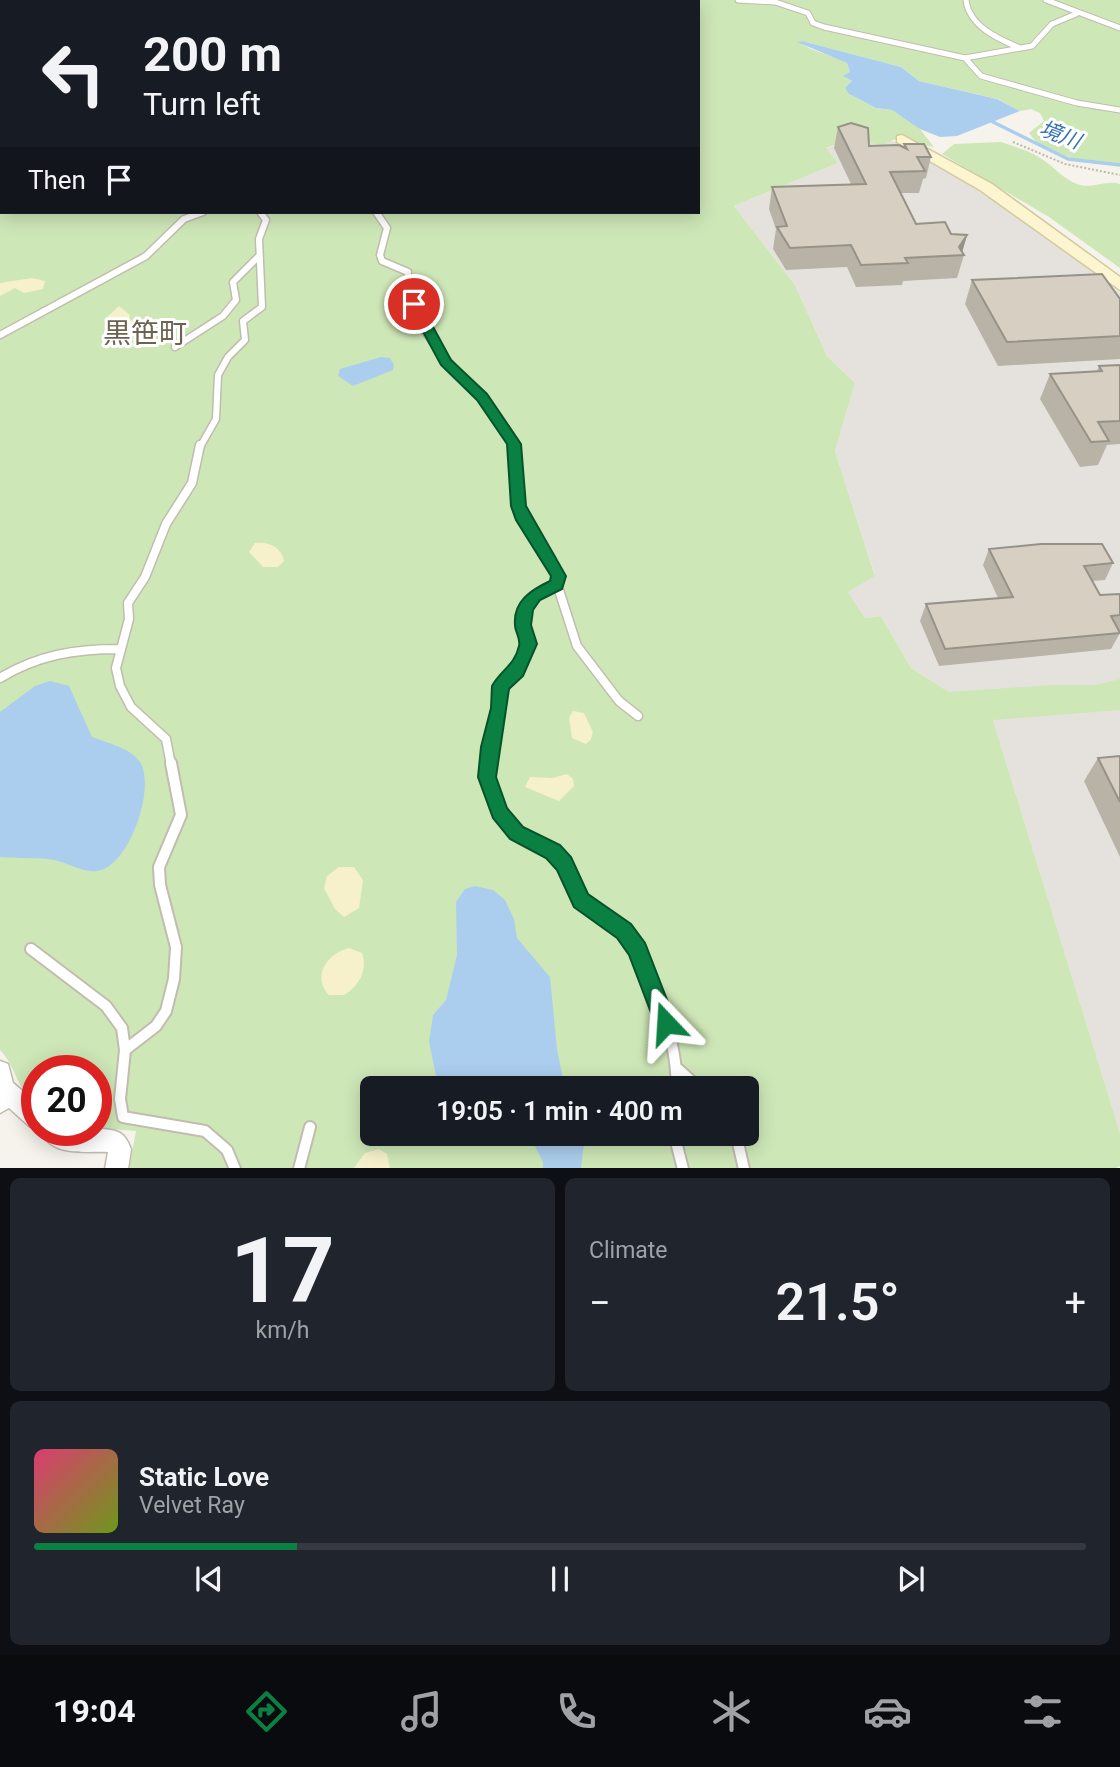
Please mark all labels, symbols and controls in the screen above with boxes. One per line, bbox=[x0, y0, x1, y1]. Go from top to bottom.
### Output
text: 200 m bbox=[143, 26, 282, 83]
icon: left bbox=[28, 28, 119, 119]
text: Turn left bbox=[143, 85, 261, 123]
water label: 境川 bbox=[1036, 116, 1086, 154]
icon: arrive bbox=[100, 161, 138, 199]
text: Then bbox=[28, 165, 86, 195]
pin bbox=[384, 274, 444, 334]
icon: arrive bbox=[395, 285, 433, 323]
district label: 黒笹町 bbox=[103, 317, 187, 350]
position arrow bbox=[629, 986, 703, 1060]
speed limit sign: 20 bbox=[21, 1055, 112, 1146]
text: 19:05 · 1 min · 400 m bbox=[436, 1096, 683, 1126]
text: 17 bbox=[230, 1218, 335, 1324]
text: Climate bbox=[589, 1237, 668, 1264]
text: 21.5° bbox=[776, 1272, 900, 1333]
text: − bbox=[589, 1281, 611, 1325]
text: + bbox=[1064, 1281, 1086, 1325]
text: km/h bbox=[256, 1317, 310, 1344]
text: Static Love bbox=[139, 1462, 269, 1492]
text: Velvet Ray bbox=[139, 1492, 245, 1519]
icon: previous bbox=[190, 1560, 228, 1598]
icon: pause bbox=[541, 1560, 579, 1598]
icon: next bbox=[892, 1560, 930, 1598]
icon: directions bbox=[242, 1687, 291, 1736]
icon: music bbox=[397, 1687, 446, 1736]
icon: phone bbox=[552, 1687, 601, 1736]
icon: climate bbox=[707, 1687, 756, 1736]
icon: car bbox=[863, 1687, 912, 1736]
icon: filters bbox=[1018, 1687, 1067, 1736]
text: 19:04 bbox=[53, 1692, 136, 1730]

